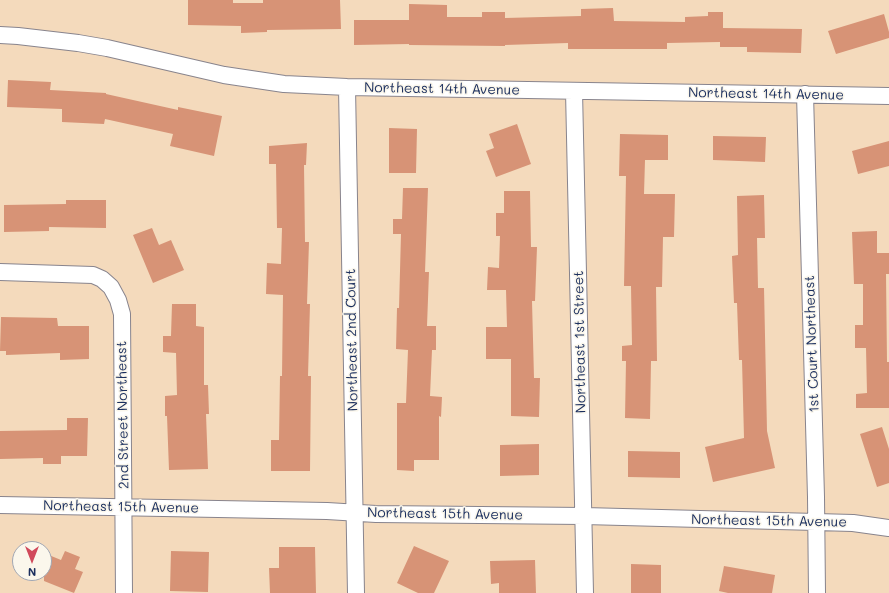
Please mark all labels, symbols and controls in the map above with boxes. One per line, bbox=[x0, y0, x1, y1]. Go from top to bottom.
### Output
street label: Northeast 14th Avenue bbox=[364, 79, 520, 99]
street label: Northeast 14th Avenue bbox=[688, 84, 844, 104]
street label: Northeast 2nd Court bbox=[342, 269, 362, 411]
street label: Northeast 1st Street bbox=[570, 270, 590, 414]
street label: 1st Court Northeast bbox=[801, 275, 823, 413]
street label: 2nd Street Northeast bbox=[113, 341, 133, 489]
street label: Northeast 15th Avenue bbox=[43, 497, 199, 517]
street label: Northeast 15th Avenue bbox=[367, 504, 523, 524]
street label: Northeast 15th Avenue bbox=[691, 511, 847, 531]
north arrow bbox=[12, 541, 52, 581]
text: N bbox=[28, 565, 36, 580]

